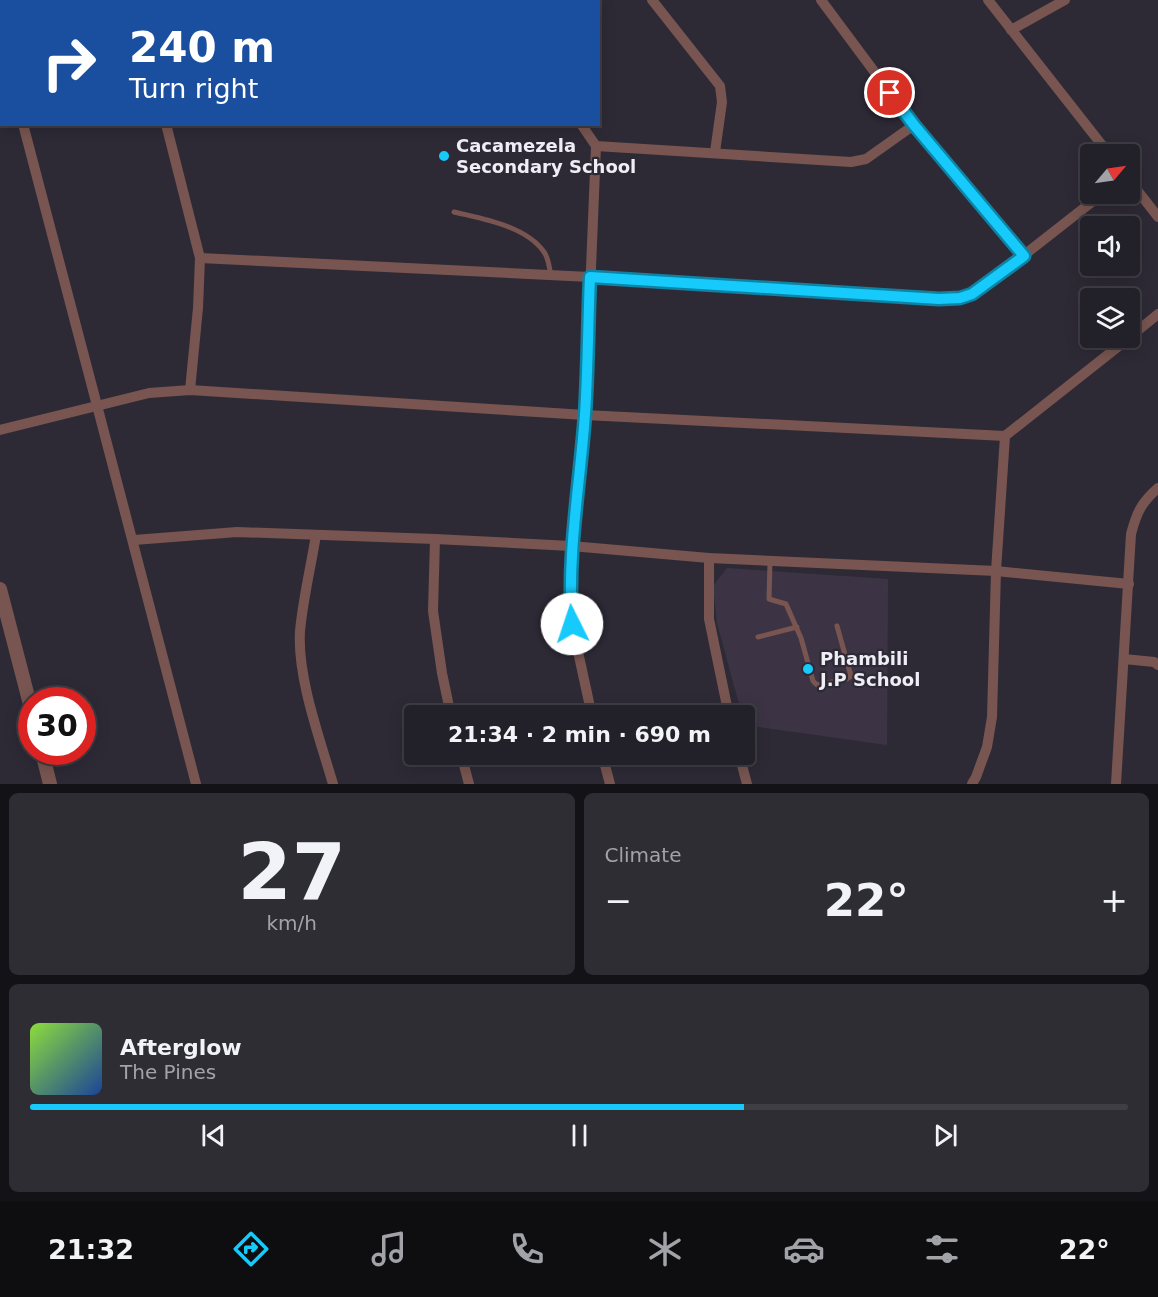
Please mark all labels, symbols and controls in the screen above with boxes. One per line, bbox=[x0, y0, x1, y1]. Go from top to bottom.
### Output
text: 240 m bbox=[129, 23, 275, 72]
icon: right bbox=[30, 24, 108, 102]
pin bbox=[864, 67, 915, 118]
text: Turn right bbox=[129, 73, 258, 104]
icon: arrive bbox=[873, 76, 906, 109]
place label: Cacamezela Secondary School bbox=[456, 135, 636, 177]
north arrow bbox=[1080, 144, 1140, 204]
map controls bbox=[1080, 144, 1140, 348]
marker: Cacamezela Secondary School bbox=[437, 149, 451, 163]
button: sound bbox=[1080, 216, 1140, 276]
button: layers bbox=[1080, 288, 1140, 348]
position arrow bbox=[540, 592, 604, 656]
place label: Phambili J.P School bbox=[818, 648, 920, 690]
marker: Phambili J.P School bbox=[801, 662, 815, 676]
speed limit sign: 30 bbox=[18, 687, 96, 765]
text: 21:34 · 2 min · 690 m bbox=[448, 722, 711, 747]
text: 27 bbox=[237, 827, 346, 917]
text: Climate bbox=[605, 843, 681, 867]
text: 22° bbox=[824, 874, 909, 927]
text: − bbox=[605, 881, 632, 920]
text: + bbox=[1100, 881, 1128, 920]
text: km/h bbox=[267, 911, 317, 935]
text: Afterglow bbox=[120, 1035, 242, 1060]
text: The Pines bbox=[120, 1060, 216, 1084]
icon: previous bbox=[197, 1119, 230, 1152]
icon: pause bbox=[563, 1119, 596, 1152]
icon: next bbox=[929, 1119, 962, 1152]
icon: directions bbox=[230, 1228, 272, 1270]
icon: music bbox=[368, 1228, 410, 1270]
icon: phone bbox=[506, 1228, 548, 1270]
icon: climate bbox=[644, 1228, 686, 1270]
icon: car bbox=[783, 1228, 825, 1270]
icon: filters bbox=[921, 1228, 963, 1270]
text: 21:32 bbox=[48, 1234, 134, 1265]
text: 22° bbox=[1059, 1234, 1110, 1265]

